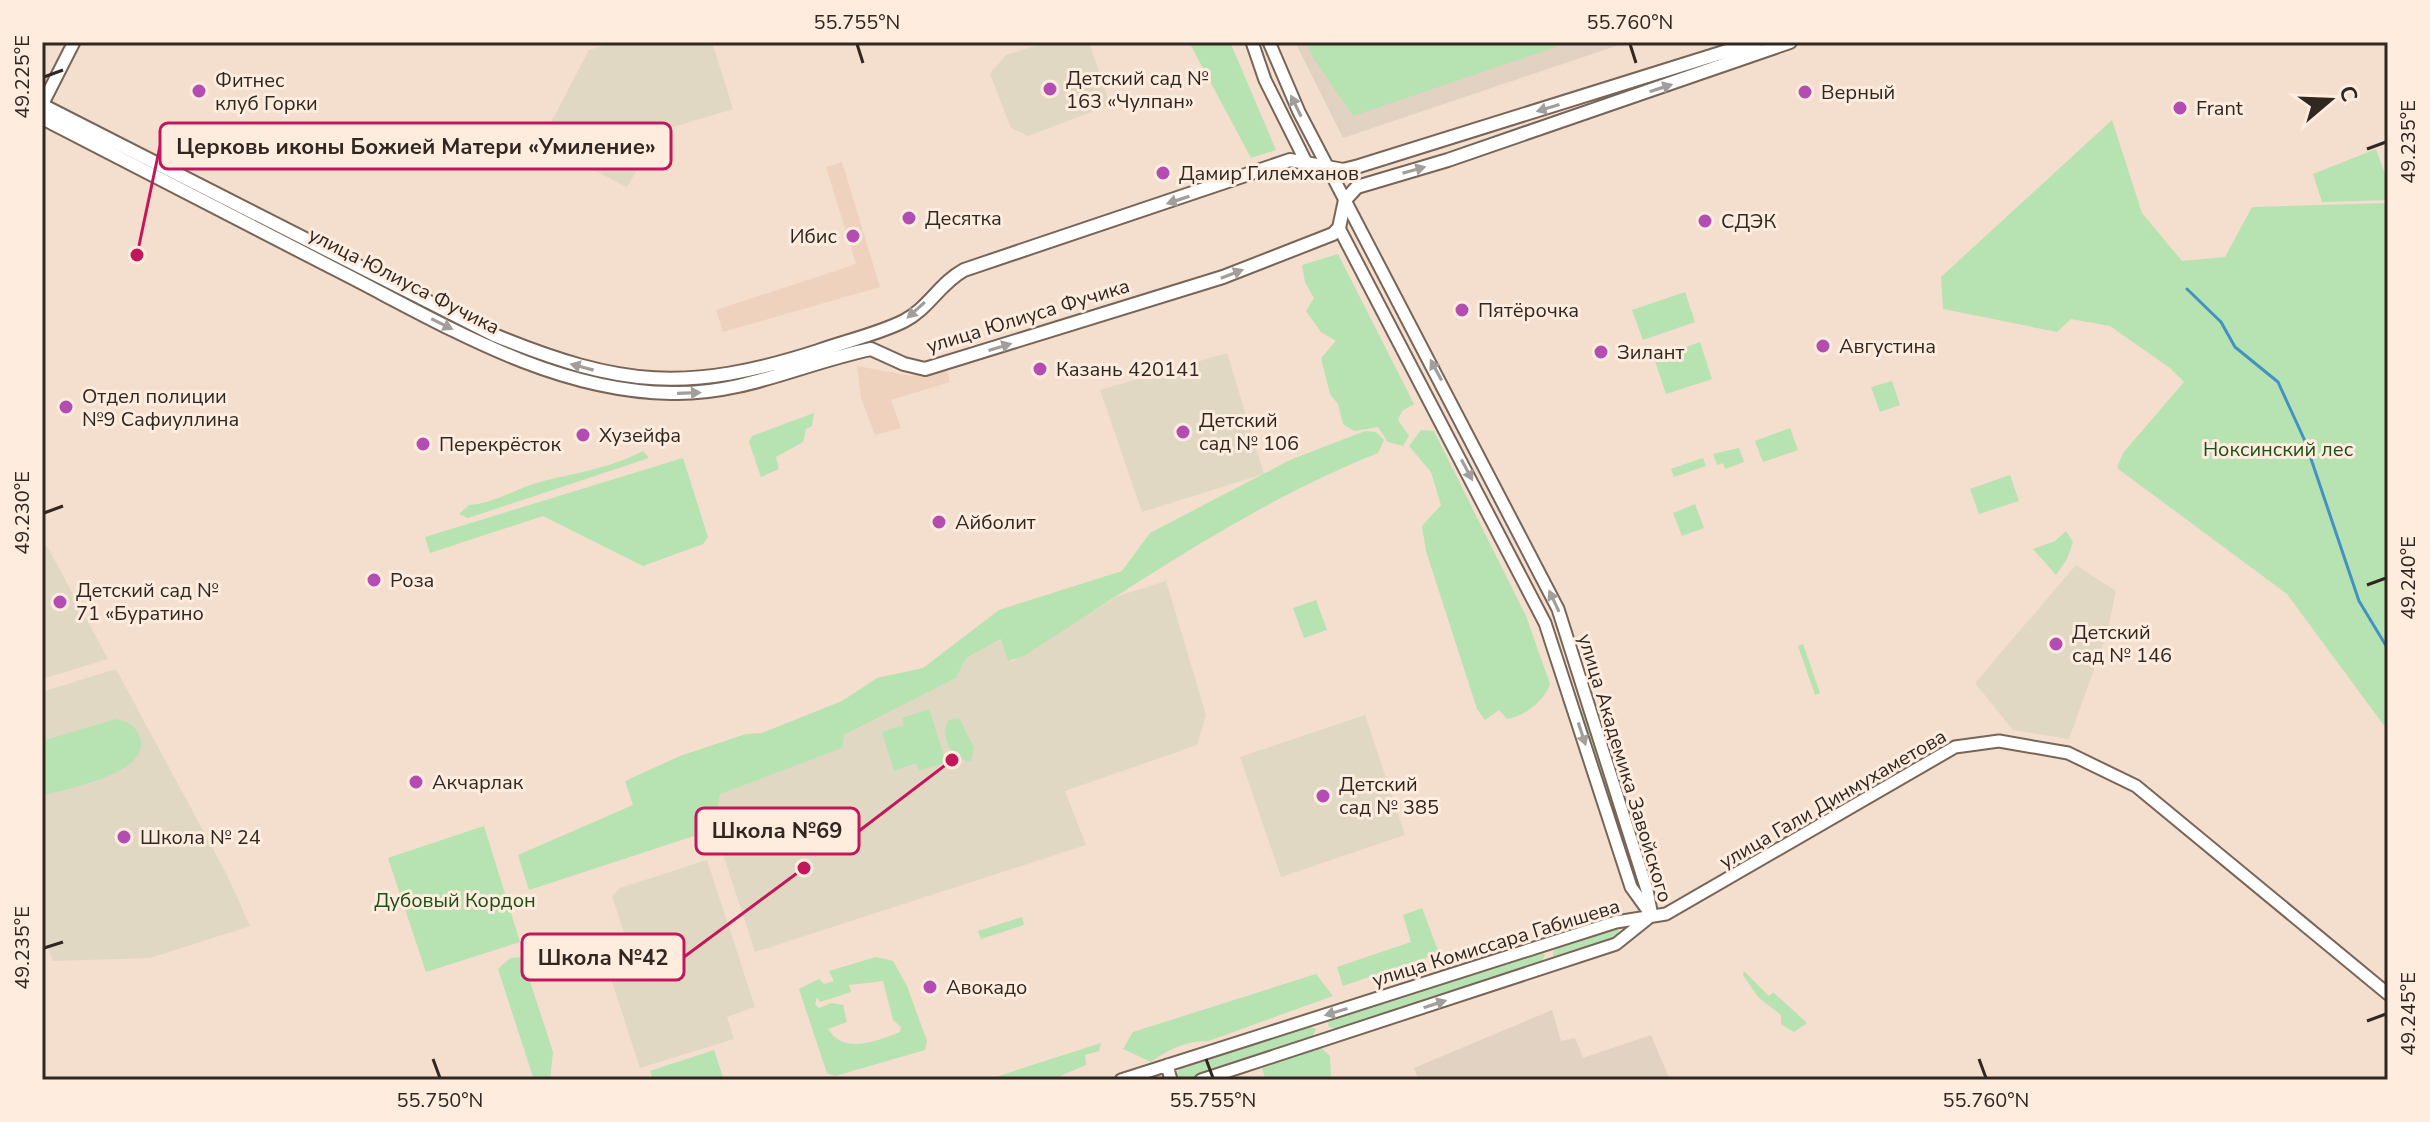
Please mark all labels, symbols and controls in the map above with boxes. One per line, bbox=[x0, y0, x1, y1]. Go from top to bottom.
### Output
text: 55.755°N bbox=[814, 9, 900, 36]
text: 55.760°N bbox=[1587, 9, 1673, 36]
text: 49.225°E bbox=[9, 35, 36, 119]
north arrow bbox=[2290, 60, 2370, 140]
place label: Детский сад № 163 «Чулпан» bbox=[1066, 65, 1209, 115]
place label: Фитнес клуб Горки bbox=[215, 67, 318, 117]
place label: Верный bbox=[1821, 79, 1895, 106]
marker: Детский сад № 163 «Чулпан» bbox=[1041, 80, 1059, 98]
marker: Фитнес клуб Горки bbox=[190, 82, 208, 100]
one-way arrow bbox=[1649, 82, 1673, 94]
text: С bbox=[2331, 82, 2365, 106]
marker: Верный bbox=[1796, 83, 1814, 101]
one-way arrow bbox=[1289, 94, 1303, 118]
place label: Frant bbox=[2196, 95, 2244, 122]
marker: Frant bbox=[2171, 99, 2189, 117]
text: 49.235°E bbox=[2395, 100, 2422, 184]
one-way arrow bbox=[1536, 103, 1560, 115]
callout: Церковь иконы Божией Матери «Умиление» bbox=[160, 123, 671, 169]
text: Церковь иконы Божией Матери «Умиление» bbox=[176, 132, 656, 162]
place label: Дамир Гилемханов bbox=[1179, 160, 1359, 187]
one-way arrow bbox=[1402, 163, 1426, 176]
marker: Дамир Гилемханов bbox=[1154, 164, 1172, 182]
one-way arrow bbox=[1166, 195, 1190, 207]
place label: Десятка bbox=[925, 205, 1002, 232]
place label: СДЭК bbox=[1721, 208, 1776, 235]
marker: Десятка bbox=[900, 209, 918, 227]
marker: СДЭК bbox=[1696, 212, 1714, 230]
street label: улица Юлиуса Фучика bbox=[304, 221, 504, 341]
place label: Ибис bbox=[790, 223, 837, 250]
marker: Ибис bbox=[844, 227, 862, 245]
one-way arrow bbox=[1220, 267, 1244, 280]
street label: улица Юлиуса Фучика bbox=[923, 272, 1133, 360]
place label: Пятёрочка bbox=[1478, 297, 1579, 324]
one-way arrow bbox=[907, 301, 926, 319]
marker: Пятёрочка bbox=[1453, 301, 1471, 319]
one-way arrow bbox=[430, 317, 453, 331]
place label: Августина bbox=[1839, 333, 1936, 360]
marker: Августина bbox=[1814, 337, 1832, 355]
place label: Зилант bbox=[1617, 339, 1684, 366]
one-way arrow bbox=[988, 340, 1012, 353]
marker: Зилант bbox=[1592, 343, 1610, 361]
place label: Казань 420141 bbox=[1056, 356, 1200, 383]
one-way arrow bbox=[1429, 359, 1443, 381]
one-way arrow bbox=[570, 360, 595, 372]
marker: Казань 420141 bbox=[1031, 360, 1049, 378]
place label: Отдел полиции №9 Сафиуллина bbox=[82, 383, 239, 433]
one-way arrow bbox=[677, 386, 702, 399]
marker: Отдел полиции №9 Сафиуллина bbox=[57, 398, 75, 416]
place label: Детский сад № 106 bbox=[1199, 407, 1299, 457]
place label: Хузейфа bbox=[599, 422, 681, 449]
marker: Детский сад № 106 bbox=[1174, 423, 1192, 441]
marker: Хузейфа bbox=[574, 426, 592, 444]
place label: Перекрёсток bbox=[439, 431, 562, 458]
marker: Перекрёсток bbox=[414, 435, 432, 453]
park label: Ноксинский лес bbox=[2203, 436, 2353, 463]
one-way arrow bbox=[1460, 459, 1473, 482]
text: 49.230°E bbox=[9, 471, 36, 555]
place label: Айболит bbox=[955, 509, 1036, 536]
marker: Айболит bbox=[930, 513, 948, 531]
text: 49.240°E bbox=[2395, 536, 2422, 620]
place label: Роза bbox=[390, 567, 434, 594]
marker: Роза bbox=[365, 571, 383, 589]
place label: Детский сад № 71 «Буратино bbox=[76, 577, 219, 627]
one-way arrow bbox=[1547, 590, 1561, 613]
marker: Детский сад № 71 «Буратино bbox=[51, 593, 69, 611]
place label: Детский сад № 146 bbox=[2072, 619, 2172, 669]
street label: улица Академика Завойского bbox=[1571, 630, 1679, 906]
marker: Детский сад № 146 bbox=[2047, 635, 2065, 653]
one-way arrow bbox=[1576, 722, 1588, 746]
street label: улица Гали Динмухаметова bbox=[1715, 723, 1951, 875]
place label: Акчарлак bbox=[432, 769, 524, 796]
place label: Детский сад № 385 bbox=[1339, 771, 1439, 821]
marker: Акчарлак bbox=[407, 773, 425, 791]
marker: Детский сад № 385 bbox=[1314, 787, 1332, 805]
callout: Школа №69 bbox=[696, 808, 859, 854]
text: Школа №69 bbox=[712, 816, 842, 846]
place label: Школа № 24 bbox=[140, 824, 261, 851]
marker: Школа № 24 bbox=[115, 828, 133, 846]
park label: Дубовый Кордон bbox=[374, 887, 536, 914]
street label: улица Комиссара Габишева bbox=[1369, 892, 1623, 994]
text: 49.235°E bbox=[9, 906, 36, 990]
callout: Школа №42 bbox=[522, 934, 684, 980]
text: Школа №42 bbox=[538, 943, 668, 973]
text: 49.245°E bbox=[2395, 972, 2422, 1056]
place label: Авокадо bbox=[946, 974, 1027, 1001]
marker: Авокадо bbox=[921, 978, 939, 996]
one-way arrow bbox=[1424, 997, 1448, 1010]
one-way arrow bbox=[1324, 1006, 1348, 1018]
text: 55.750°N bbox=[397, 1087, 483, 1114]
text: 55.755°N bbox=[1170, 1087, 1256, 1114]
text: 55.760°N bbox=[1943, 1087, 2029, 1114]

